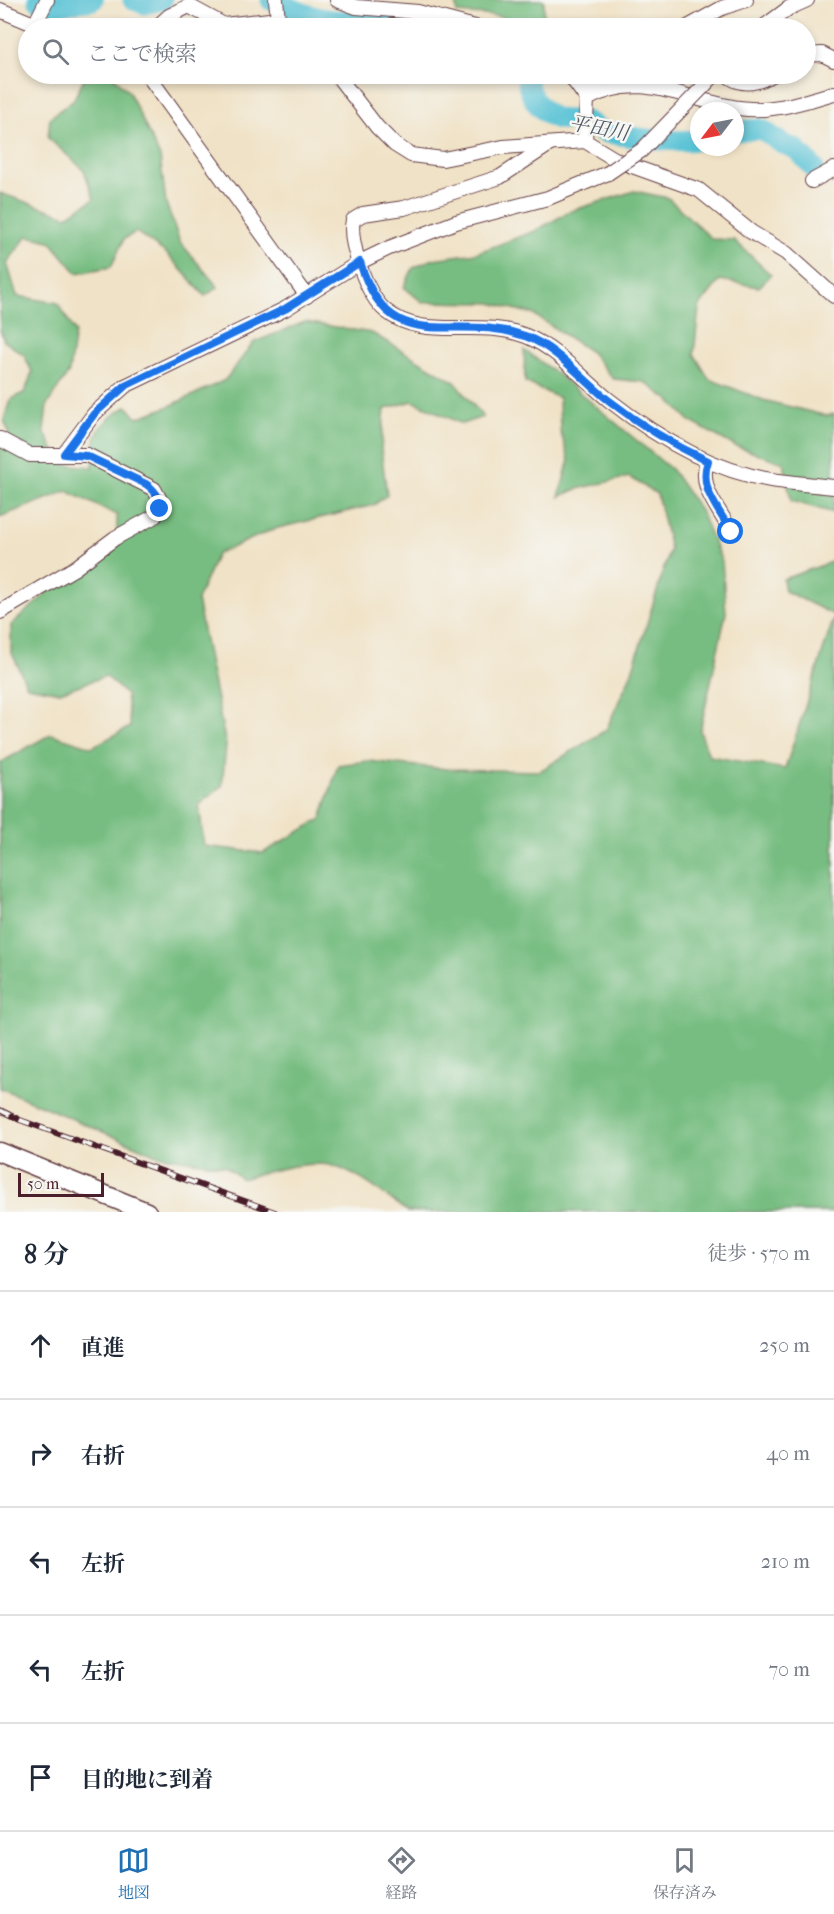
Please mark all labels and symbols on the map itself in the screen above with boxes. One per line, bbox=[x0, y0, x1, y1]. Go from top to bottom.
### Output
north arrow bbox=[690, 102, 744, 156]
water label: 平田川 bbox=[567, 111, 633, 145]
route end bbox=[146, 495, 172, 521]
route start bbox=[717, 518, 743, 544]
scale bar bbox=[18, 1170, 104, 1198]

